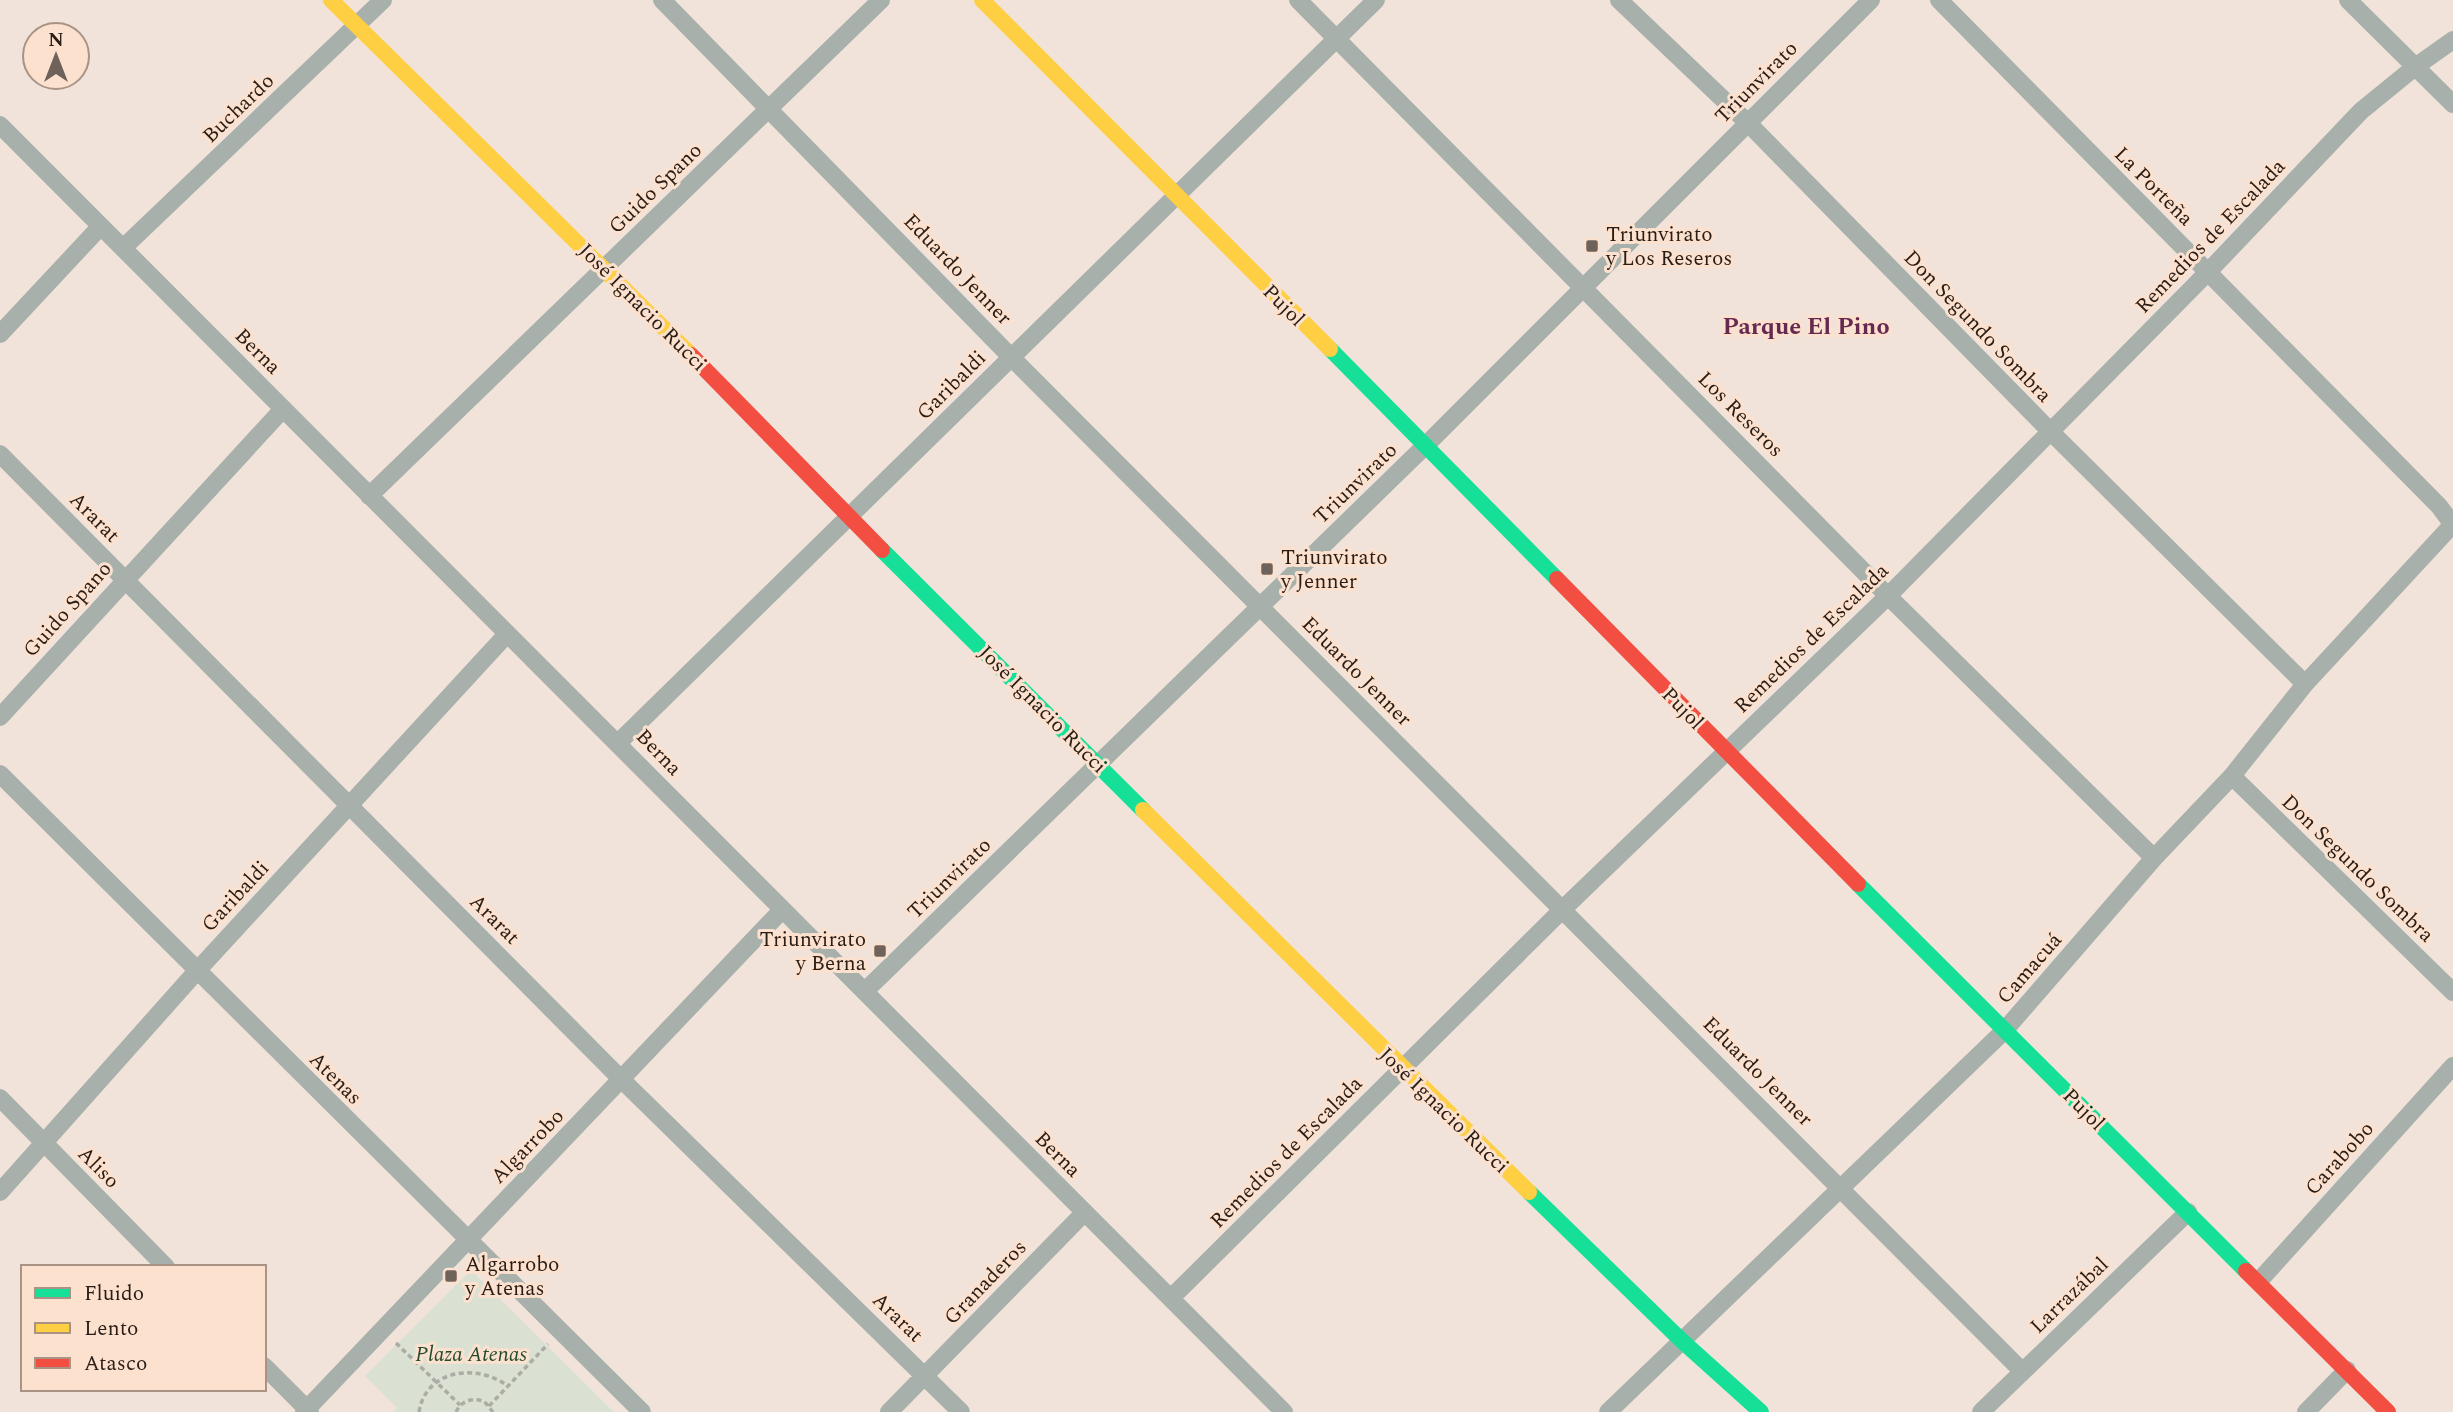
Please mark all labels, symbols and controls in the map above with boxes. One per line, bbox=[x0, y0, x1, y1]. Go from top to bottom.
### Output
north arrow bbox=[21, 21, 91, 91]
text: N bbox=[48, 26, 64, 55]
street label: Triunvirato bbox=[1708, 34, 1806, 132]
street label: Buchardo bbox=[195, 66, 282, 151]
street label: Guido Spano bbox=[601, 136, 710, 242]
street label: La Porteña bbox=[2106, 140, 2201, 234]
street label: Remedios de Escalada bbox=[2128, 151, 2294, 321]
street label: Eduardo Jenner bbox=[895, 206, 1019, 333]
place label: Triunvirato y Los Reseros bbox=[1605, 219, 1732, 275]
street label: José Ignacio Rucci bbox=[571, 236, 714, 379]
marker: Triunvirato y Los Reseros bbox=[1584, 238, 1600, 254]
street label: Don Segundo Sombra bbox=[1896, 243, 2059, 411]
street label: Pujol bbox=[1255, 277, 1312, 334]
district label: Parque El Pino bbox=[1722, 309, 1890, 345]
street label: Berna bbox=[227, 321, 289, 383]
street label: Garibaldi bbox=[909, 343, 994, 428]
street label: Los Reseros bbox=[1690, 364, 1791, 465]
street label: Triunvirato bbox=[1306, 435, 1405, 532]
street label: Ararat bbox=[61, 485, 127, 551]
place label: Triunvirato y Jenner bbox=[1280, 542, 1387, 598]
street label: Guido Spano bbox=[16, 554, 120, 665]
street label: Remedios de Escalada bbox=[1727, 556, 1897, 721]
marker: Triunvirato y Jenner bbox=[1259, 561, 1275, 577]
street label: Eduardo Jenner bbox=[1294, 609, 1419, 734]
street label: José Ignacio Rucci bbox=[971, 638, 1114, 781]
street label: Pujol bbox=[1654, 680, 1711, 738]
street label: Berna bbox=[628, 722, 689, 784]
street label: Don Segundo Sombra bbox=[2274, 787, 2442, 951]
street label: Triunvirato bbox=[900, 830, 999, 927]
street label: Garibaldi bbox=[194, 854, 277, 940]
street label: Ararat bbox=[461, 887, 527, 953]
place label: Triunvirato y Berna bbox=[760, 924, 867, 980]
street label: Camacuá bbox=[1990, 925, 2070, 1012]
marker: Triunvirato y Berna bbox=[872, 943, 888, 959]
street label: Eduardo Jenner bbox=[1695, 1009, 1820, 1134]
street label: José Ignacio Rucci bbox=[1371, 1040, 1516, 1182]
street label: Atenas bbox=[301, 1045, 369, 1113]
street label: Remedios de Escalada bbox=[1203, 1068, 1371, 1236]
street label: Pujol bbox=[2055, 1081, 2112, 1138]
street label: Algarrobo bbox=[483, 1102, 572, 1192]
street label: Carabobo bbox=[2298, 1114, 2382, 1203]
street label: Berna bbox=[1027, 1124, 1089, 1186]
street label: Aliso bbox=[70, 1139, 127, 1196]
street label: Granaderos bbox=[937, 1233, 1035, 1333]
place label: Algarrobo y Atenas bbox=[464, 1249, 559, 1305]
street label: Larrazábal bbox=[2023, 1250, 2116, 1342]
legend bbox=[21, 1265, 266, 1391]
marker: Algarrobo y Atenas bbox=[443, 1268, 459, 1284]
text: Fluido bbox=[84, 1278, 144, 1310]
street label: Ararat bbox=[864, 1285, 930, 1350]
text: Lento bbox=[84, 1313, 138, 1345]
park label: Plaza Atenas bbox=[415, 1339, 527, 1371]
text: Atasco bbox=[84, 1348, 147, 1380]

